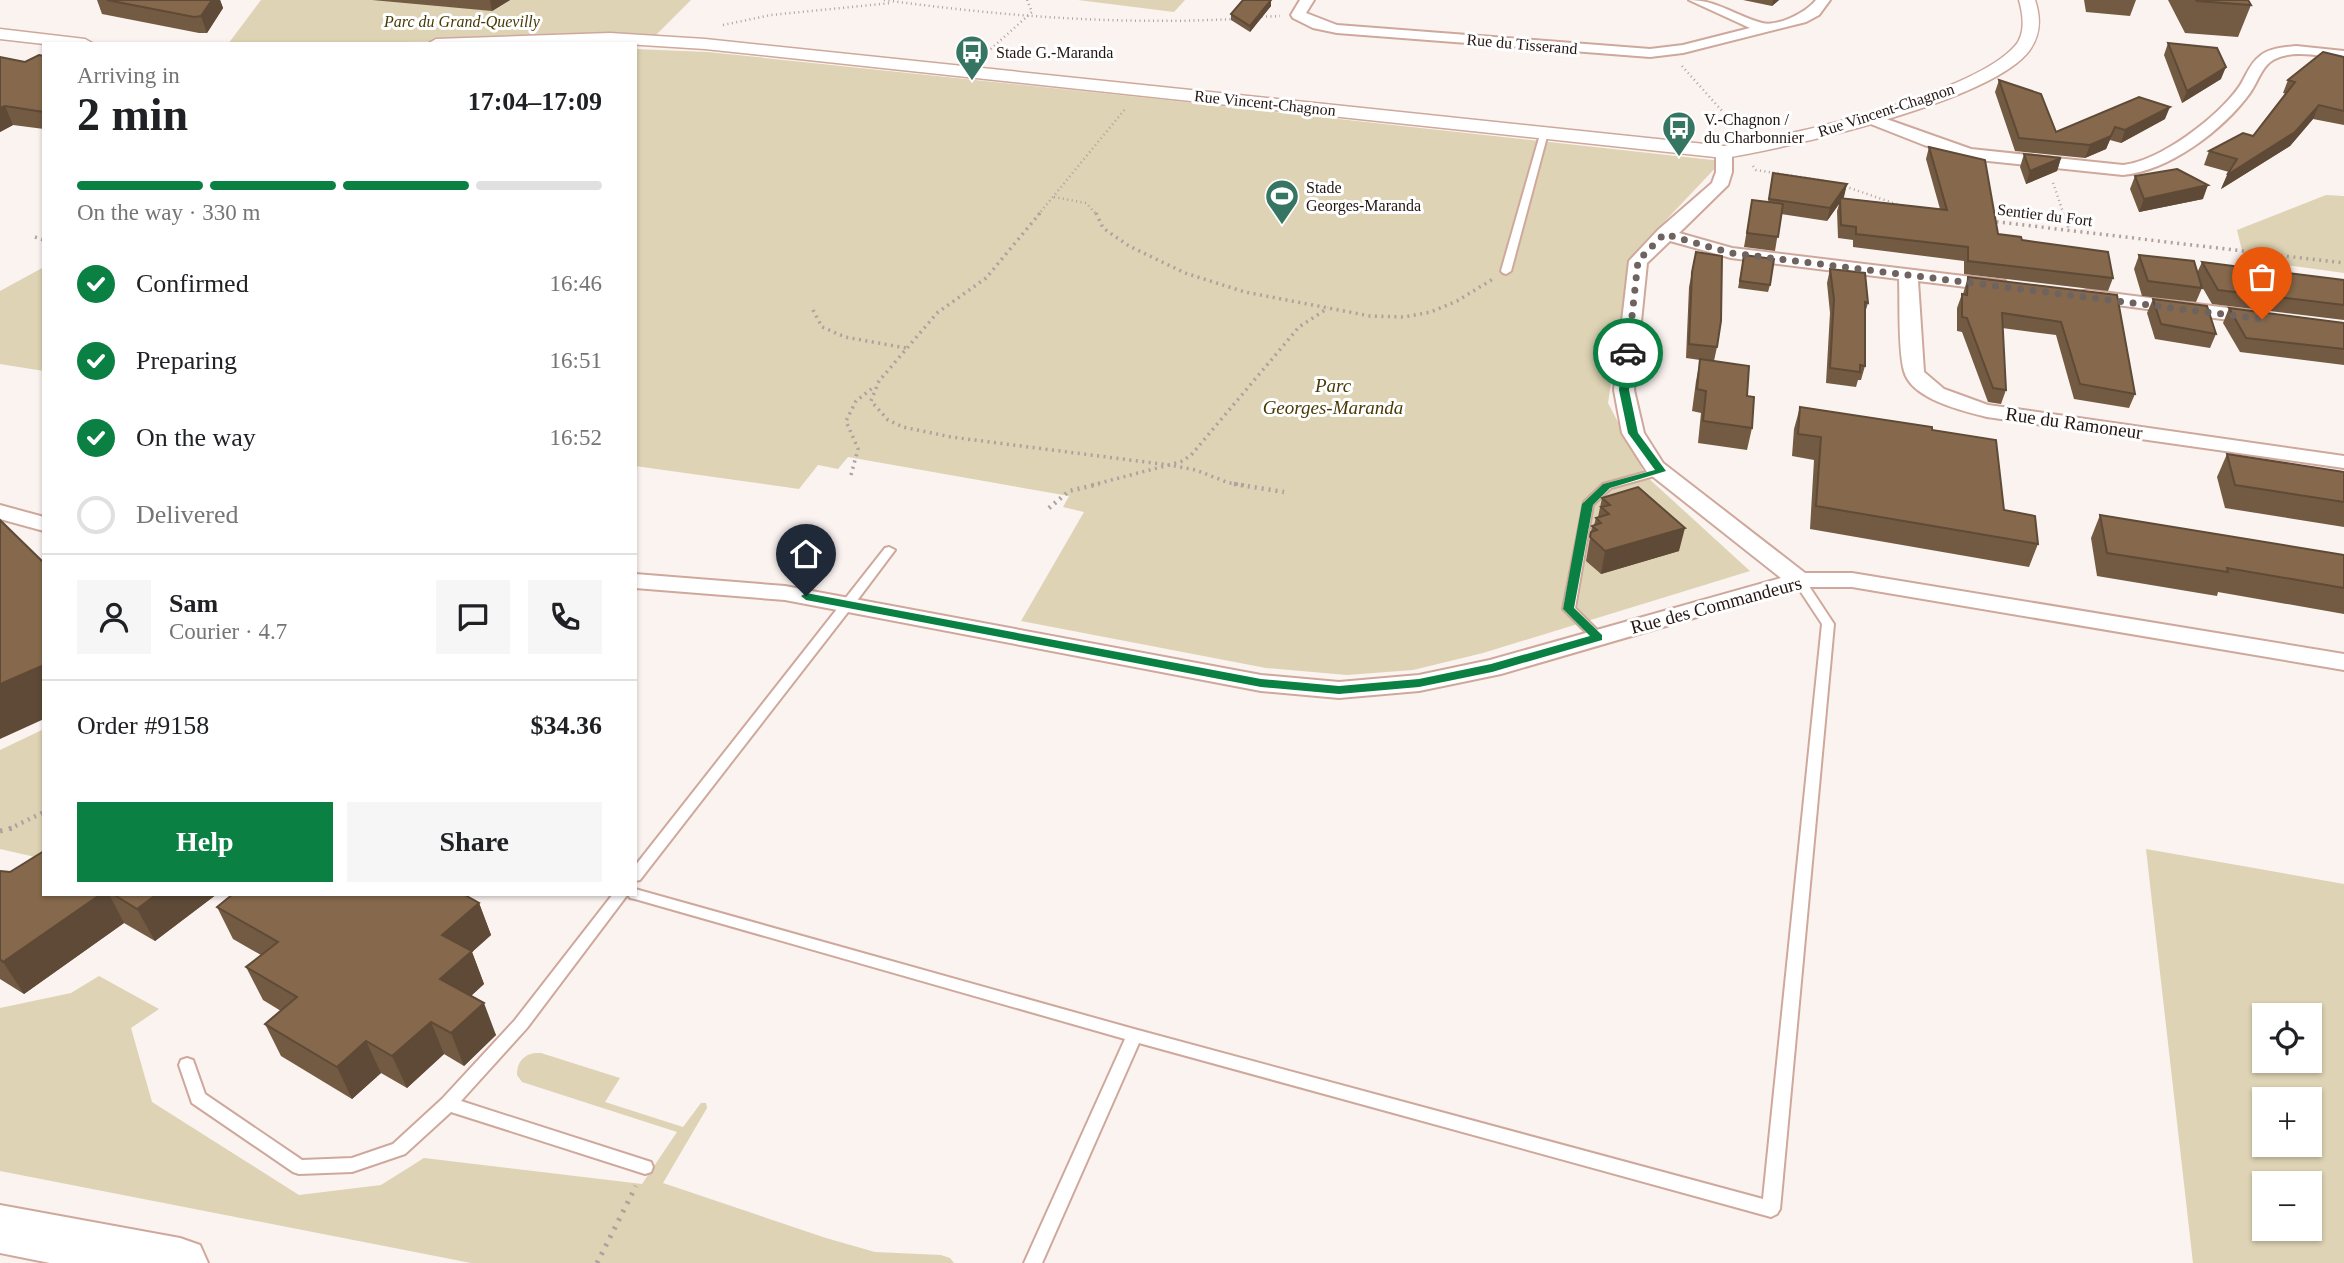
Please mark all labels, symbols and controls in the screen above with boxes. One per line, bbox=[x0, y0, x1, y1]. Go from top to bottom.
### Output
park label: Parc du Grand-Quevilly bbox=[383, 13, 541, 31]
street label: Rue du Tisserand bbox=[1466, 31, 1578, 57]
bus stop icon: Stade G.-Maranda bbox=[953, 33, 991, 82]
place label: Stade G.-Maranda bbox=[996, 44, 1113, 61]
text: Arriving in bbox=[77, 63, 180, 88]
street label: Rue Vincent-Chagnon bbox=[1816, 80, 1957, 141]
text: 17:04–17:09 bbox=[468, 87, 602, 116]
street label: Rue Vincent-Chagnon bbox=[1193, 87, 1337, 120]
text: 2 min bbox=[77, 89, 188, 140]
bus stop icon: V.-Chagnon / du Charbonnier bbox=[1660, 109, 1698, 158]
place label: V.-Chagnon / du Charbonnier bbox=[1704, 111, 1805, 146]
sports icon: Stade Georges-Maranda bbox=[1263, 177, 1301, 226]
place label: Stade Georges-Maranda bbox=[1306, 179, 1421, 215]
text: On the way · 330 m bbox=[77, 200, 260, 225]
street label: Sentier du Fort bbox=[1996, 201, 2094, 229]
pin bbox=[2232, 247, 2292, 319]
icon: bag bbox=[2243, 258, 2281, 296]
icon: check bbox=[77, 265, 115, 303]
text: Confirmed bbox=[136, 269, 249, 298]
text: 16:46 bbox=[550, 271, 602, 296]
courier bbox=[1593, 318, 1663, 388]
icon: car bbox=[1609, 334, 1647, 372]
icon: check bbox=[77, 342, 115, 380]
text: Preparing bbox=[136, 346, 237, 375]
text: 16:51 bbox=[550, 348, 602, 373]
park label: Parc Georges-Maranda bbox=[1263, 375, 1403, 418]
street label: Rue du Ramoneur bbox=[2004, 403, 2145, 443]
icon: check bbox=[77, 419, 115, 457]
text: On the way bbox=[136, 423, 256, 452]
text: 16:52 bbox=[550, 425, 602, 450]
text: Delivered bbox=[136, 500, 239, 529]
pin bbox=[776, 524, 836, 596]
icon: home bbox=[787, 535, 825, 573]
street label: Rue des Commandeurs bbox=[1628, 572, 1804, 638]
button: person bbox=[77, 580, 151, 654]
button: chat bbox=[436, 580, 510, 654]
button: phone bbox=[528, 580, 602, 654]
text: Sam bbox=[169, 589, 218, 618]
text: Courier · 4.7 bbox=[169, 619, 287, 644]
text: Order #9158 bbox=[77, 711, 209, 740]
text: $34.36 bbox=[531, 711, 602, 740]
button: Help bbox=[77, 802, 333, 882]
button: Share bbox=[347, 802, 602, 882]
map controls bbox=[2252, 1003, 2322, 1241]
button: locate bbox=[2252, 1003, 2322, 1073]
button: + bbox=[2252, 1087, 2322, 1157]
button: − bbox=[2252, 1171, 2322, 1241]

